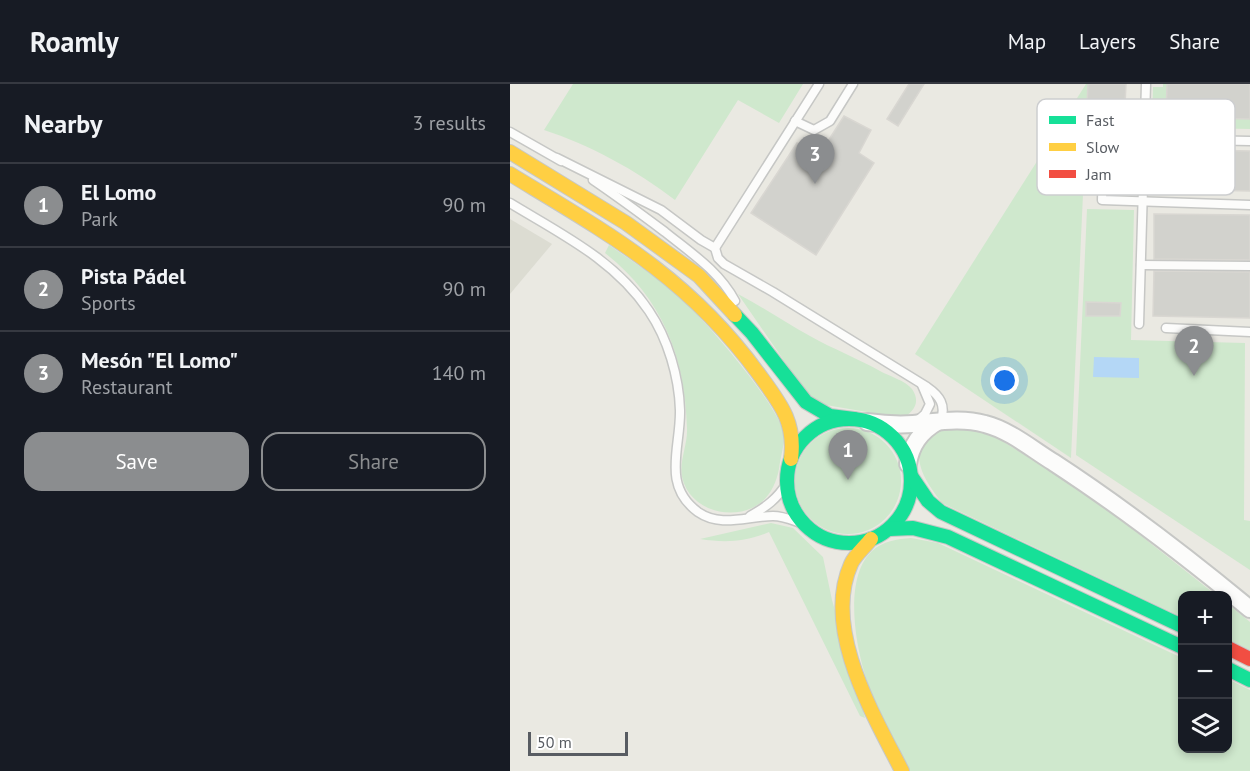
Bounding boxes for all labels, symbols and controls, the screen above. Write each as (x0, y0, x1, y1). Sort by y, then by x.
text: Roamly (30, 23, 119, 60)
text: Map (1008, 28, 1046, 55)
text: Layers (1079, 28, 1136, 55)
text: Share (1169, 28, 1220, 55)
legend (1037, 99, 1235, 195)
text: Nearby (24, 107, 102, 140)
text: 3 results (413, 110, 486, 136)
text: Fast (1086, 110, 1115, 130)
pin: 3 (796, 135, 834, 184)
text: Slow (1086, 137, 1120, 157)
text: Jam (1085, 164, 1112, 184)
text: El Lomo (81, 178, 156, 206)
text: 1 (38, 192, 49, 218)
text: 90 m (443, 192, 486, 218)
text: Park (81, 206, 118, 232)
text: Pista Pádel (81, 262, 186, 290)
text: 2 (38, 276, 49, 302)
text: 90 m (443, 276, 486, 302)
text: Sports (81, 290, 136, 316)
pin: 2 (1174, 326, 1214, 376)
text: Mesón "El Lomo" (81, 346, 238, 374)
text: 3 (38, 360, 49, 386)
text: 140 m (432, 360, 486, 386)
your location (990, 366, 1019, 395)
text: Restaurant (81, 374, 172, 400)
pin: 1 (828, 430, 868, 480)
button: Save (24, 432, 249, 491)
button: Share (261, 432, 486, 491)
map controls (1178, 591, 1232, 753)
button: + (1178, 591, 1232, 645)
button: − (1178, 645, 1232, 699)
button: layers (1178, 699, 1232, 753)
scale bar (528, 729, 628, 756)
text: 50 m (537, 732, 572, 752)

